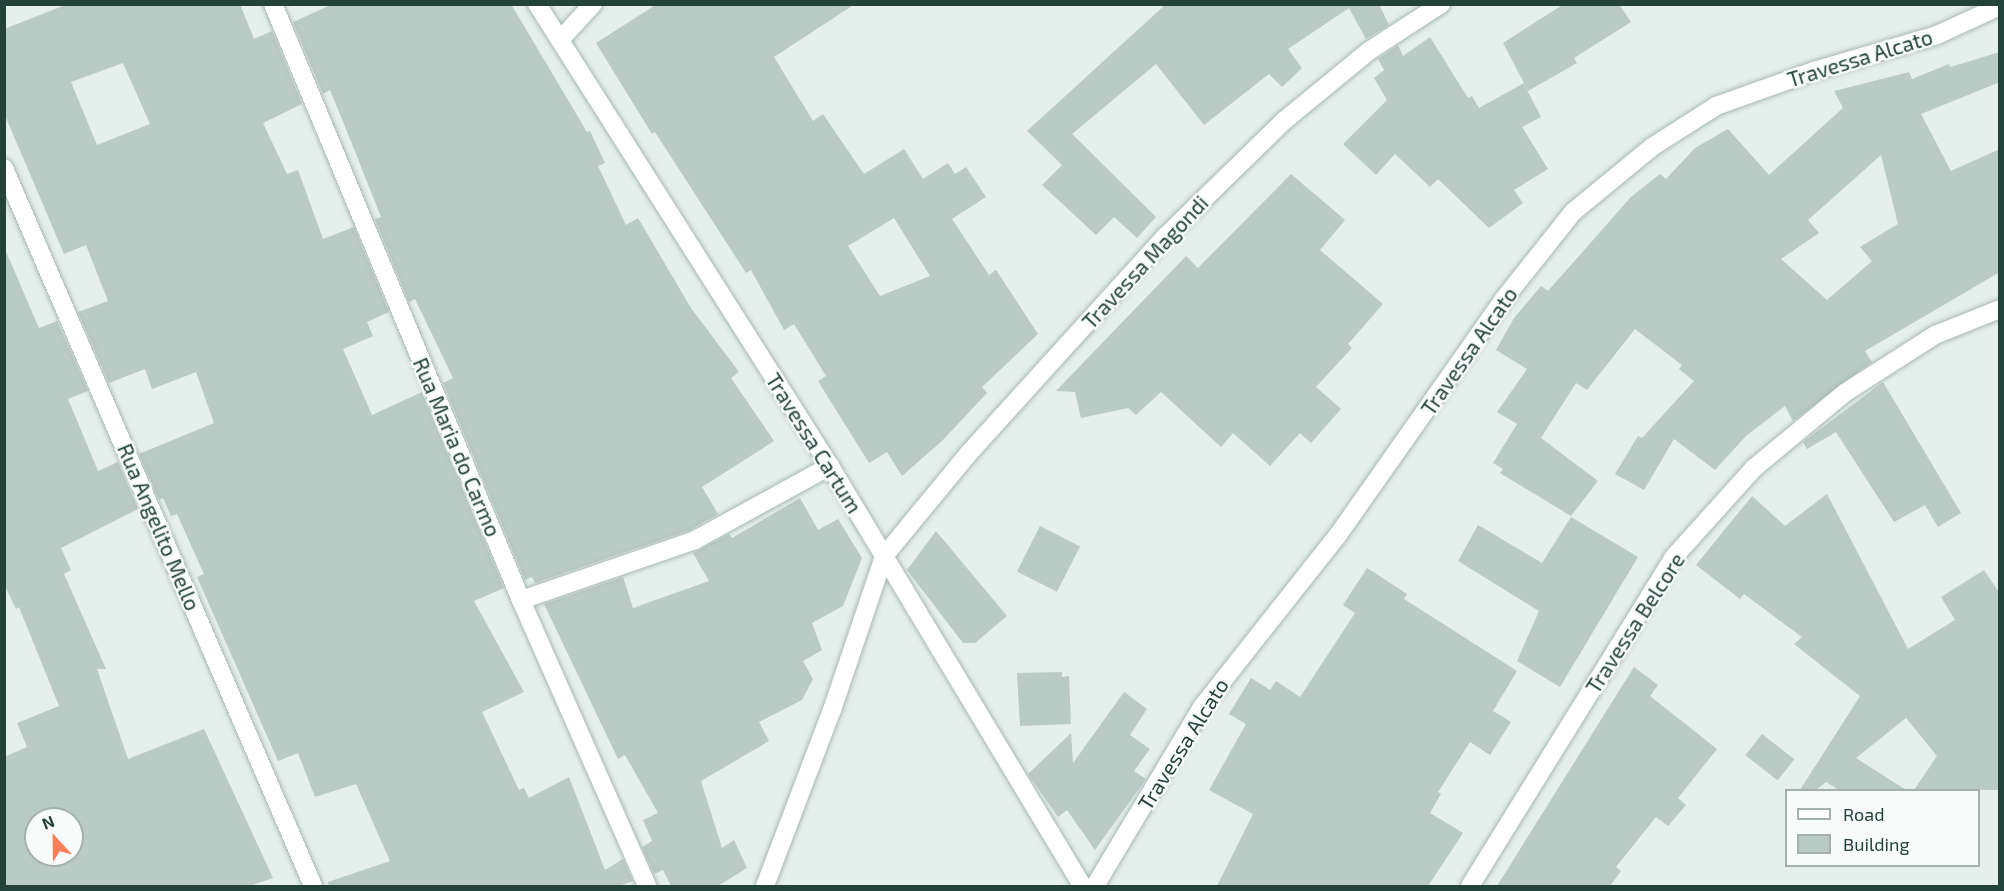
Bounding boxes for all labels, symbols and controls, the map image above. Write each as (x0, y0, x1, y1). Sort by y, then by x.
street label: Travessa Alcato (1784, 24, 1936, 92)
street label: Travessa Magondi (1077, 190, 1213, 334)
street label: Travessa Alcato (1415, 282, 1523, 420)
street label: Rua Maria do Carmo (408, 354, 506, 540)
street label: Travessa Cartum (761, 368, 867, 518)
street label: Rua Angelito Mello (112, 439, 206, 615)
street label: Travessa Belcore (1580, 548, 1690, 698)
street label: Travessa Alcato (1132, 673, 1234, 815)
legend (1785, 789, 1980, 867)
text: Road (1843, 803, 1884, 825)
north arrow (24, 807, 84, 867)
text: N (39, 811, 57, 833)
text: Building (1843, 833, 1910, 855)

